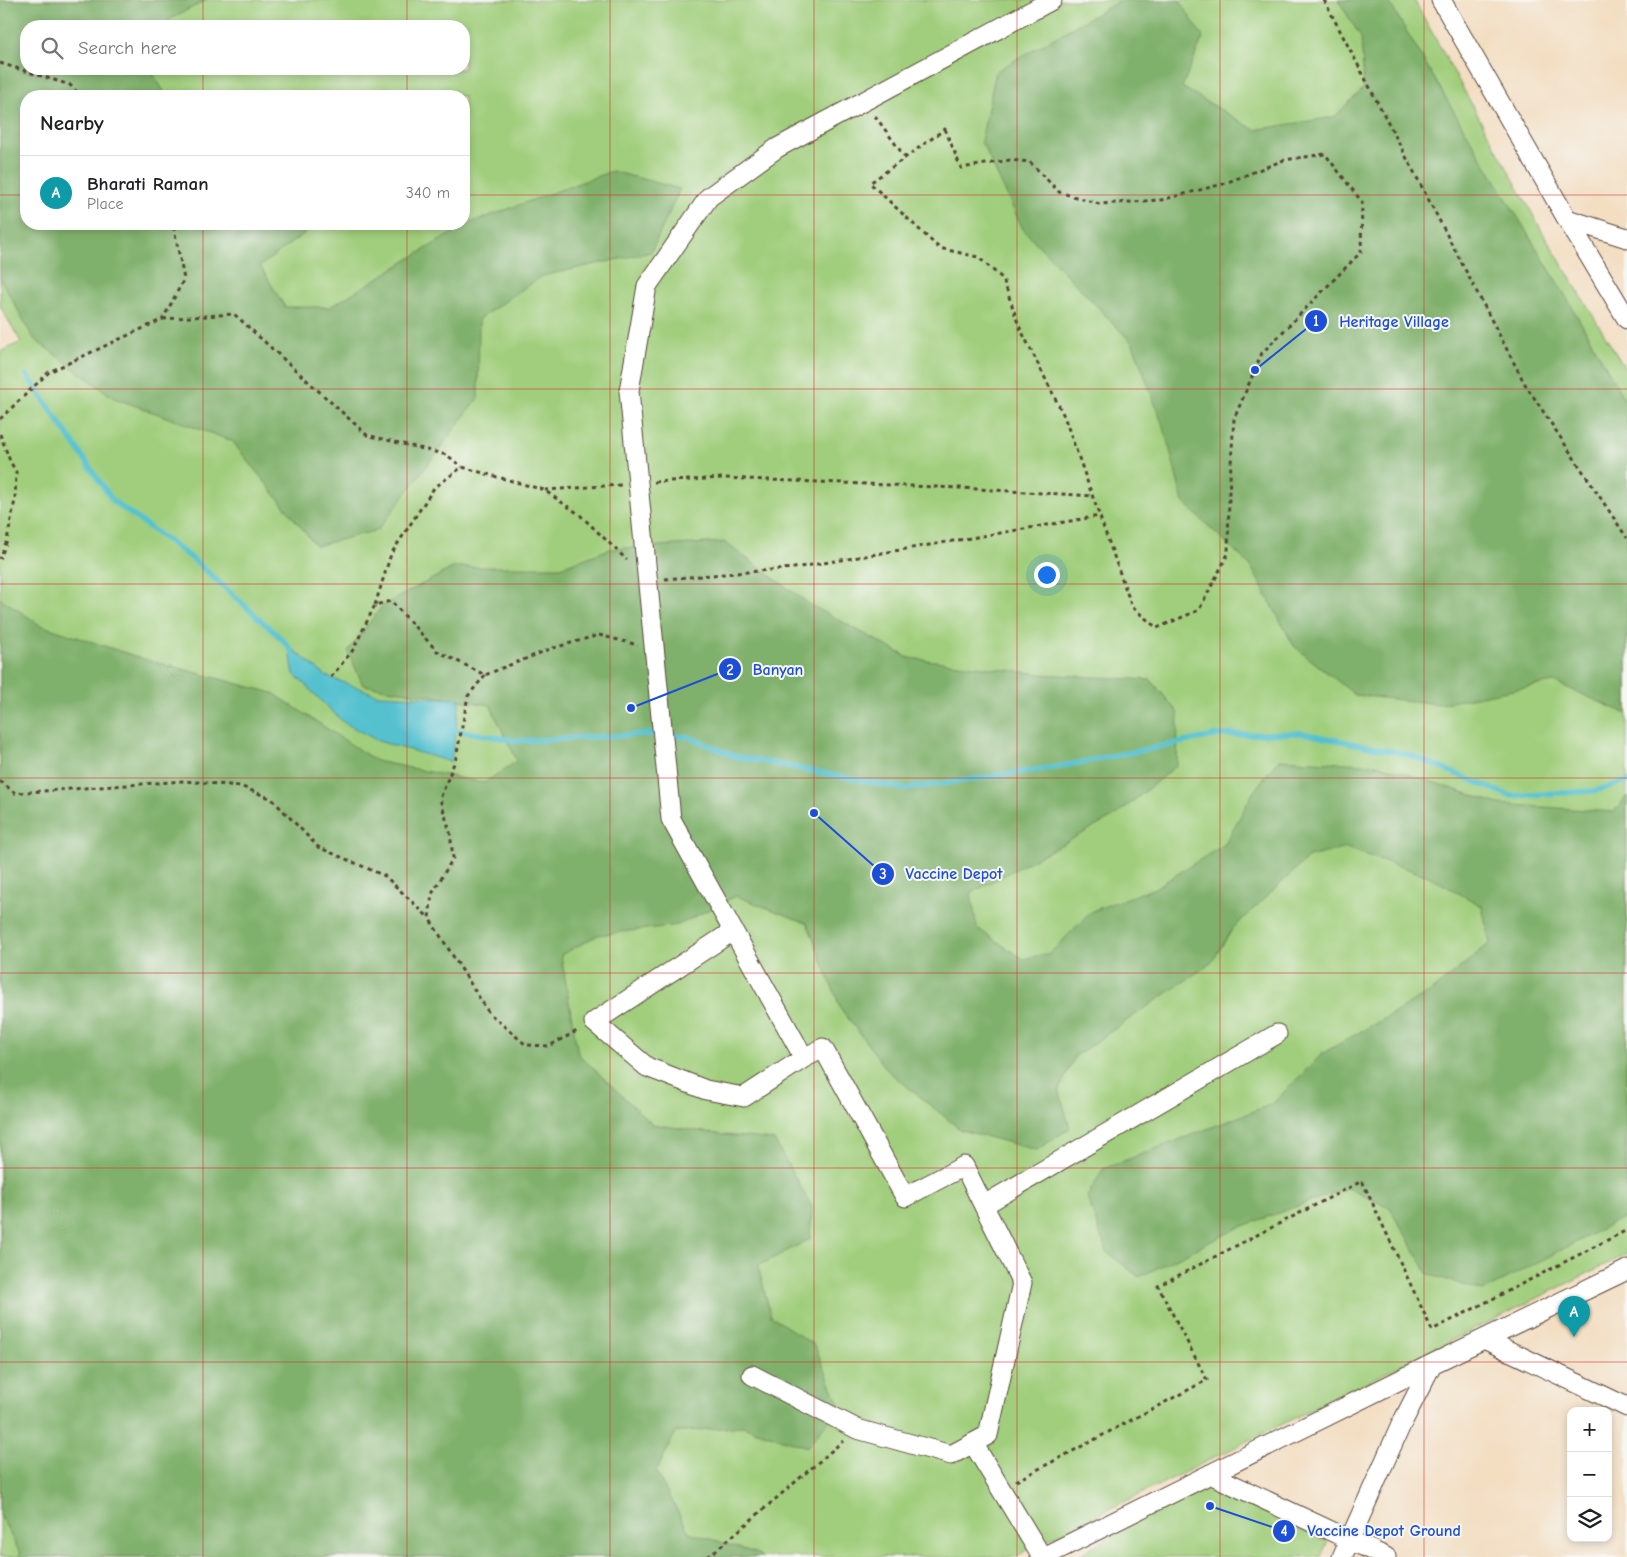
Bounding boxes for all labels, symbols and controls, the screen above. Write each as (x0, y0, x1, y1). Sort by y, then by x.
search box (20, 20, 470, 75)
icon: search (38, 34, 66, 62)
text: Search here (78, 37, 177, 59)
text: Nearby (40, 111, 104, 135)
text: Bharati Raman (87, 173, 208, 195)
text: A (52, 184, 60, 202)
text: 340 m (406, 184, 450, 202)
text: Place (87, 195, 123, 213)
callout: Heritage Village (1304, 305, 1459, 336)
text: 1 (1313, 312, 1319, 330)
text: Heritage Village (1339, 313, 1449, 331)
your location (1034, 562, 1060, 588)
callout: Banyan (718, 654, 813, 685)
text: 2 (726, 661, 734, 679)
text: Banyan (753, 661, 803, 679)
callout: Vaccine Depot (870, 858, 1012, 889)
text: 3 (879, 865, 887, 883)
text: Vaccine Depot (906, 865, 1003, 883)
pin: A (1558, 1296, 1590, 1337)
map controls (1567, 1407, 1612, 1542)
button: + (1567, 1407, 1612, 1452)
button: − (1567, 1452, 1612, 1497)
button: layers (1567, 1497, 1612, 1542)
callout: Vaccine Depot Ground (1272, 1515, 1471, 1546)
text: 4 (1280, 1522, 1288, 1540)
text: Vaccine Depot Ground (1307, 1522, 1461, 1540)

